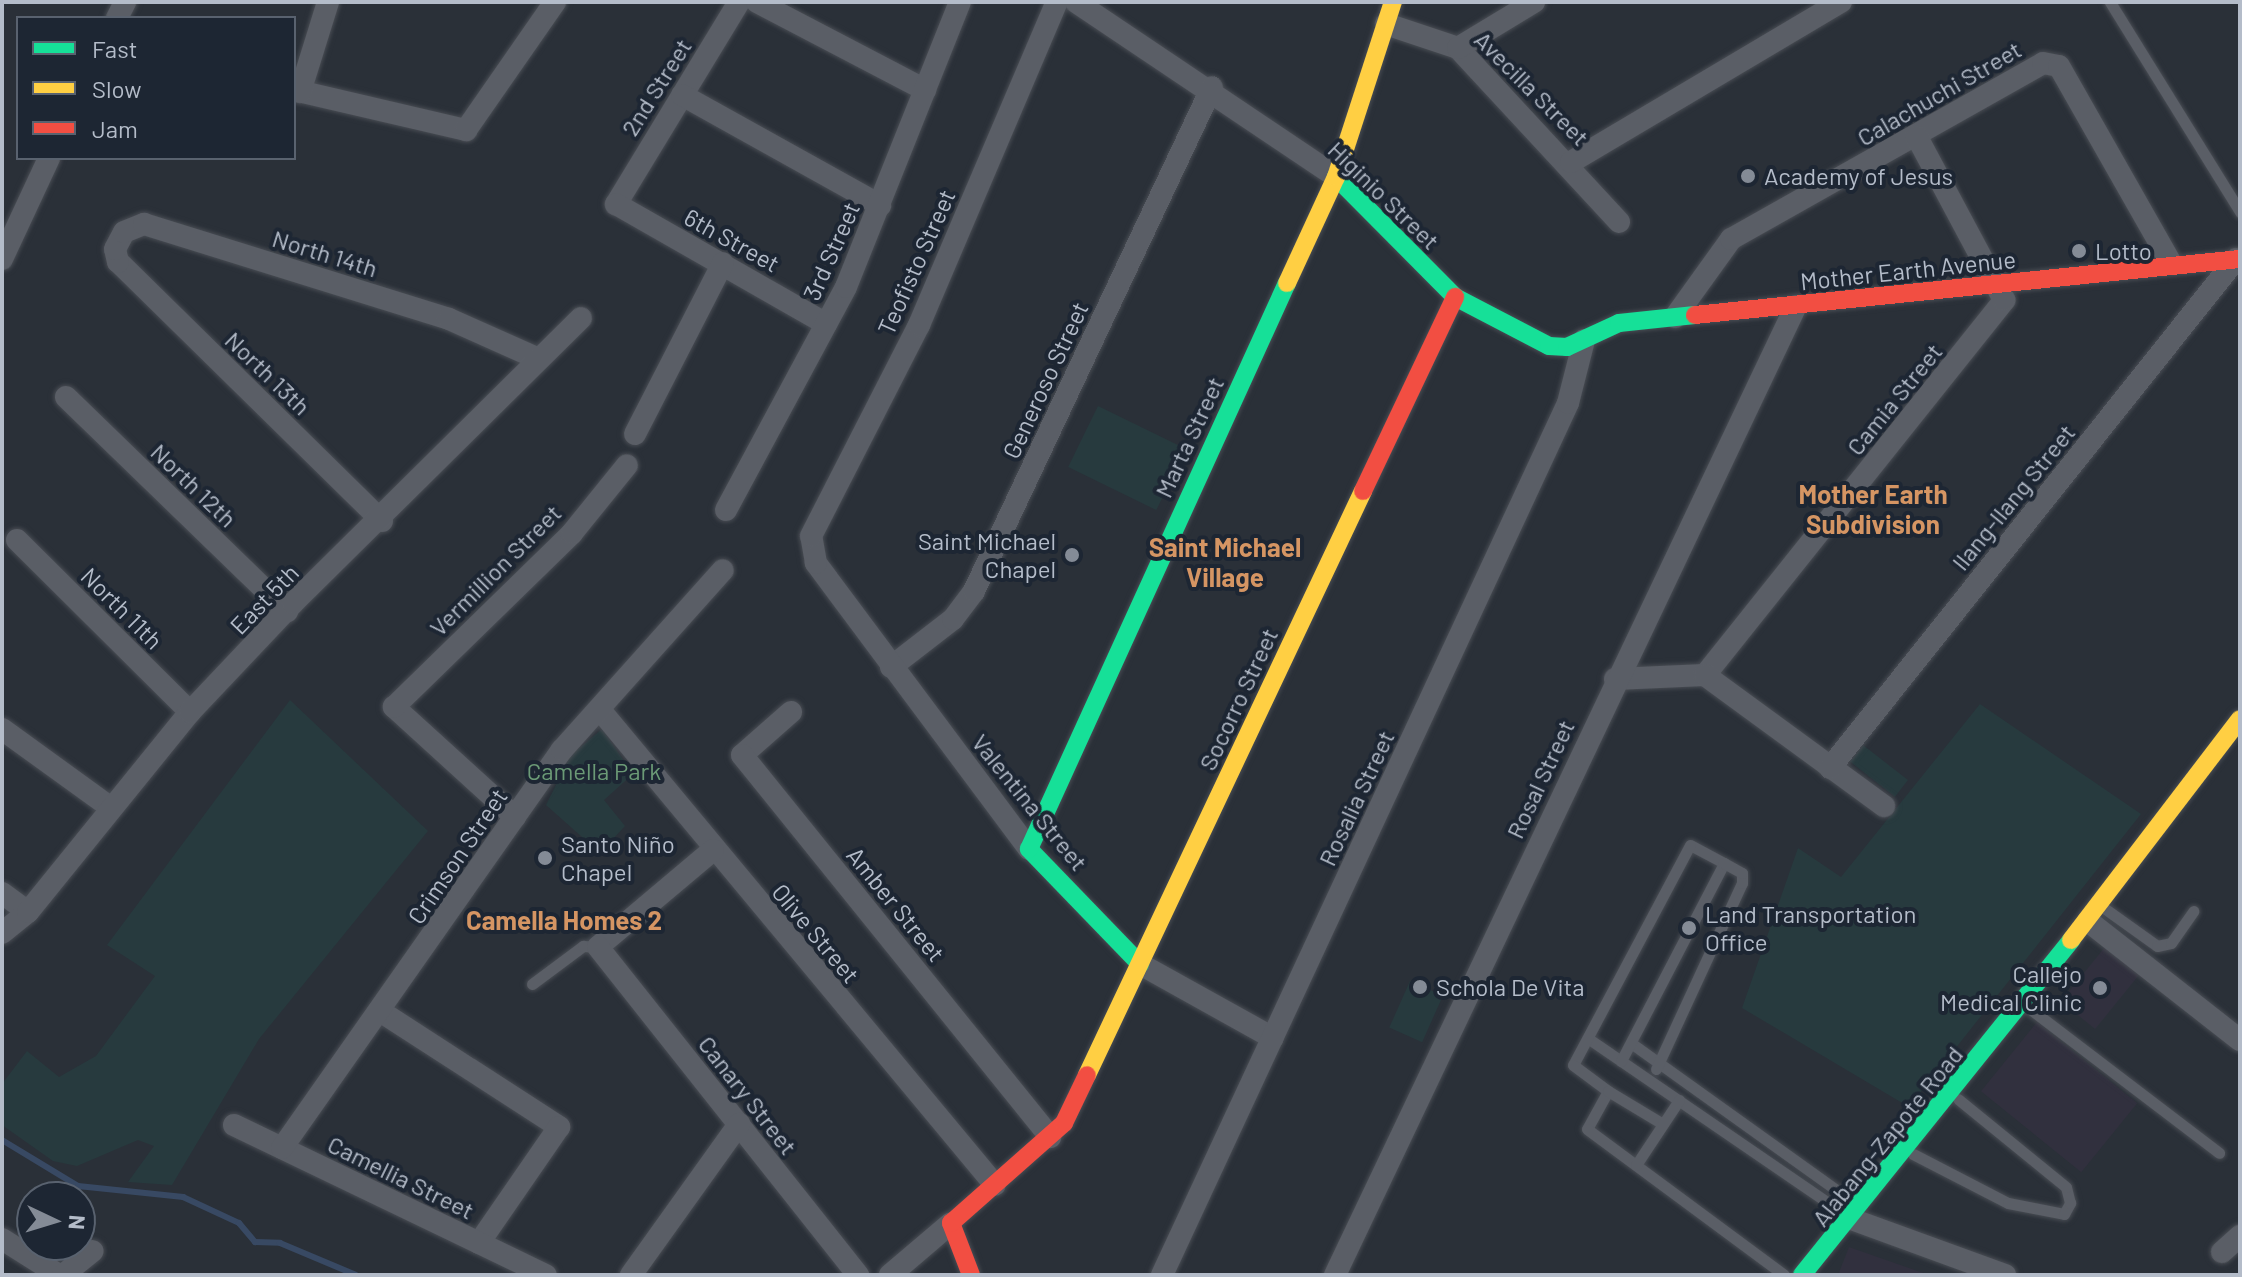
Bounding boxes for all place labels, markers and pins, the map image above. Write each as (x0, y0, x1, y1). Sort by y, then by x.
place label: Academy of Jesus (1764, 162, 1953, 190)
marker: Academy of Jesus (1739, 167, 1757, 185)
place label: Lotto (2095, 237, 2152, 265)
marker: Lotto (2070, 242, 2088, 260)
place label: Saint Michael Chapel (918, 527, 1056, 583)
marker: Saint Michael Chapel (1063, 546, 1081, 564)
place label: Santo Niño Chapel (561, 830, 675, 886)
marker: Santo Niño Chapel (536, 849, 554, 867)
place label: Land Transportation Office (1705, 900, 1916, 956)
marker: Land Transportation Office (1680, 919, 1698, 937)
place label: Callejo Medical Clinic (1940, 960, 2082, 1016)
place label: Schola De Vita (1436, 973, 1585, 1001)
marker: Callejo Medical Clinic (2089, 977, 2111, 999)
marker: Schola De Vita (1411, 978, 1429, 996)

